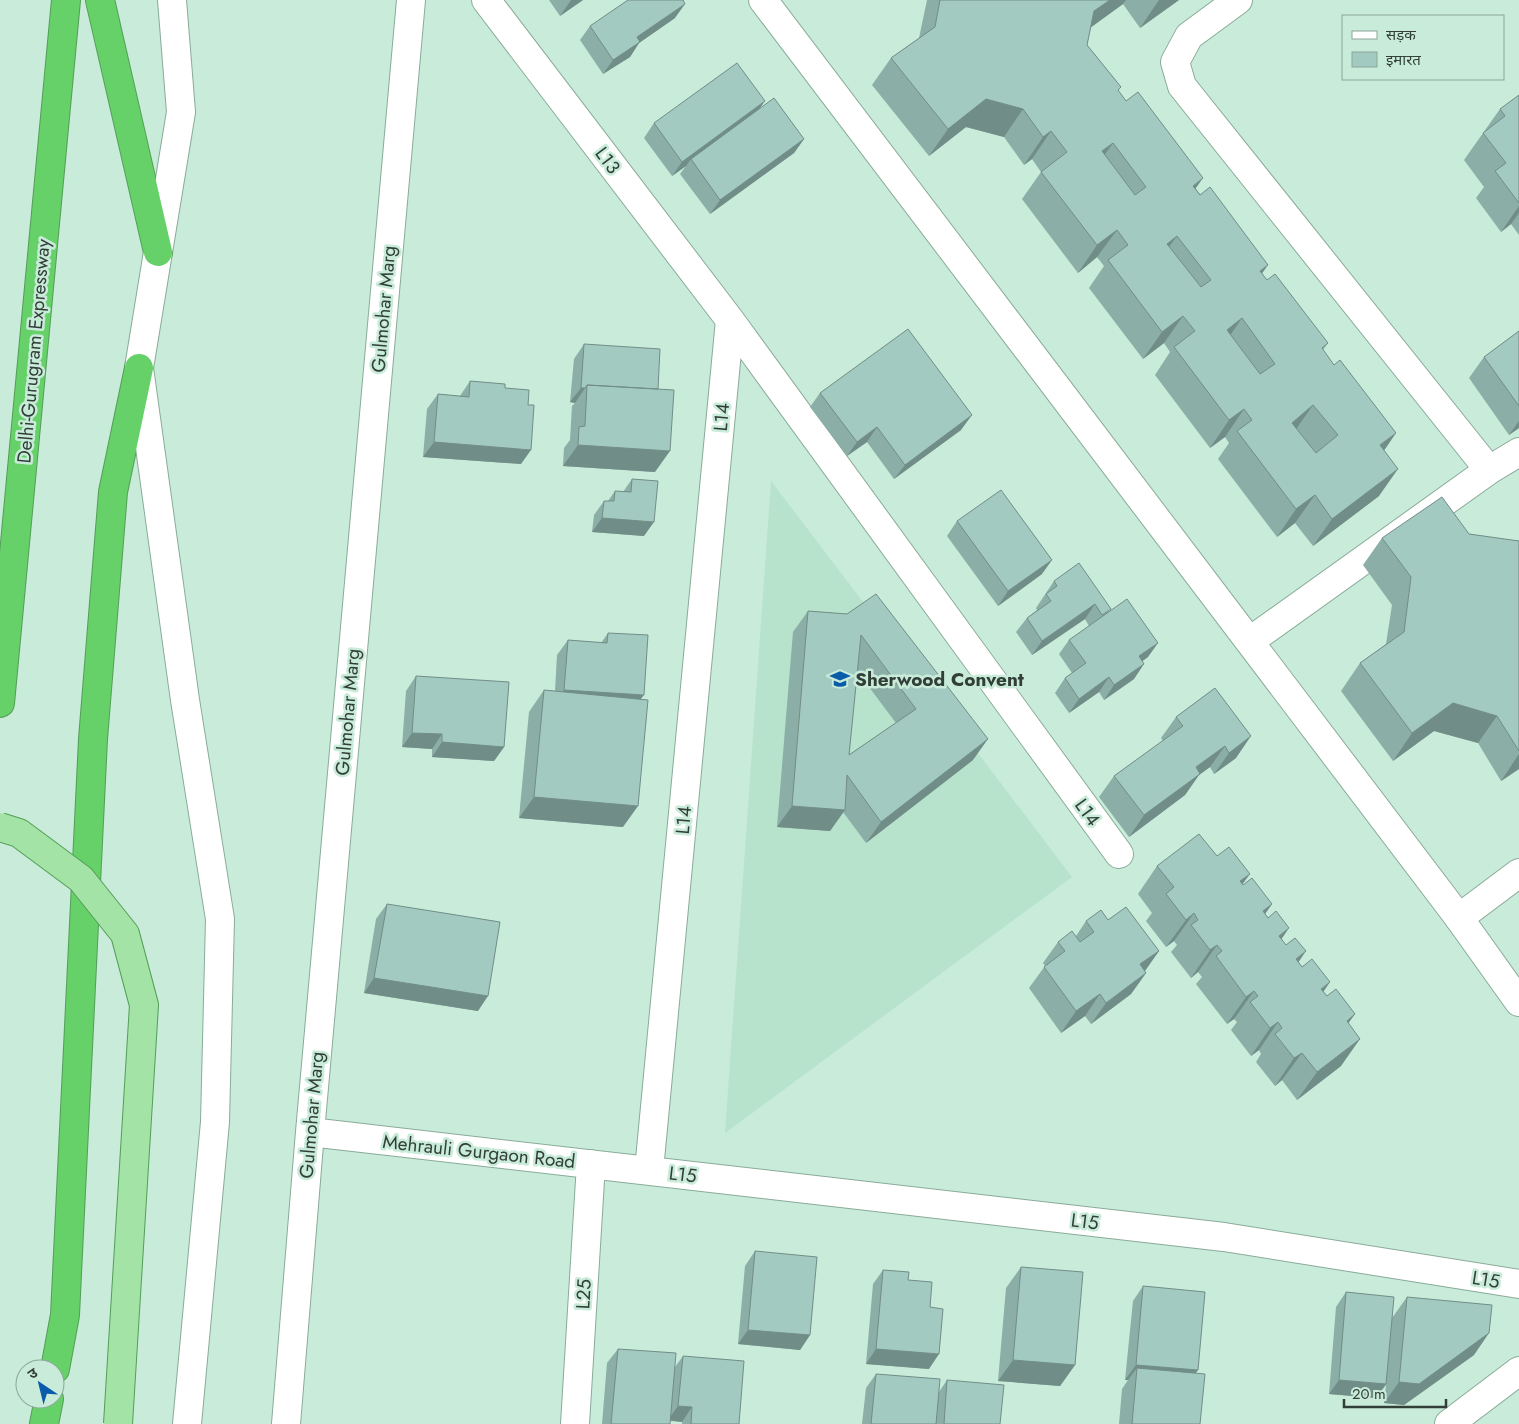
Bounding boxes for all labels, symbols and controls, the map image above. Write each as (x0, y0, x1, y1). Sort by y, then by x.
legend (1342, 15, 1504, 80)
text: सड़क (1386, 24, 1416, 46)
text: इमारत (1386, 49, 1421, 71)
street label: L13 (589, 141, 627, 179)
street label: Delhi-Gurugram Expressway (10, 237, 57, 464)
street label: Gulmohar Marg (365, 245, 402, 374)
street label: L14 (707, 402, 736, 432)
street label: Gulmohar Marg (329, 648, 366, 777)
place label: Sherwood Convent (855, 666, 1024, 693)
school or university icon: Sherwood Convent (829, 668, 851, 690)
street label: L14 (1068, 793, 1107, 832)
street label: L14 (669, 805, 698, 835)
street label: Gulmohar Marg (293, 1051, 330, 1180)
street label: Mehrauli Gurgaon Road (381, 1128, 577, 1175)
street label: L15 (667, 1159, 698, 1190)
street label: L15 (1069, 1206, 1100, 1237)
street label: L15 (1470, 1264, 1502, 1295)
street label: L25 (569, 1278, 598, 1310)
north arrow (15, 1359, 65, 1409)
text: उ (23, 1362, 42, 1384)
scale bar (1344, 1376, 1446, 1408)
text: 20 m (1352, 1383, 1386, 1405)

